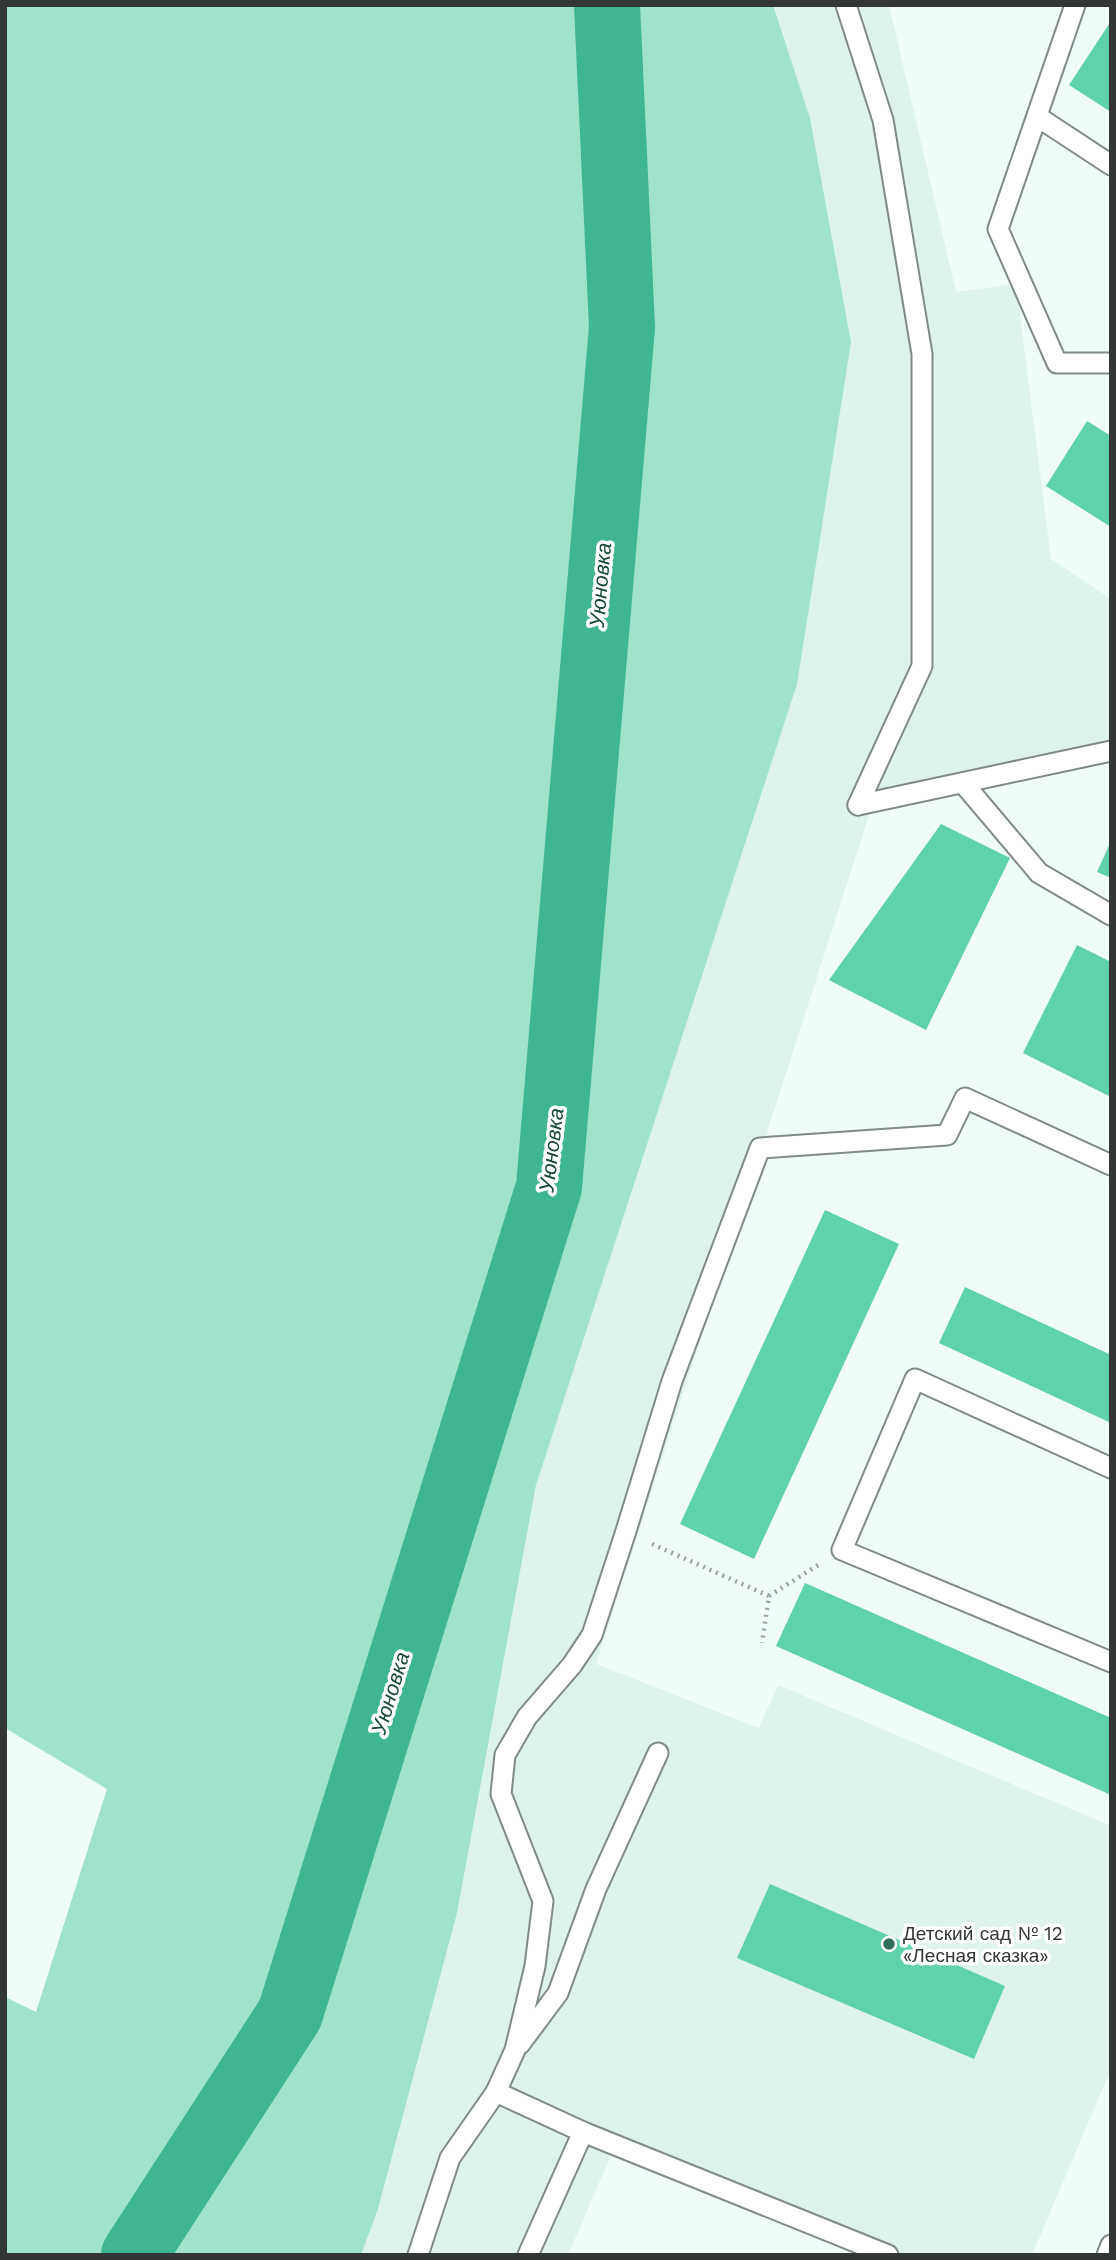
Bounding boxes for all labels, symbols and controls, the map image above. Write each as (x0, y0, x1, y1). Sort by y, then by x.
water label: Уюновка (584, 542, 616, 629)
water label: Уюновка (533, 1106, 569, 1195)
water label: Уюновка (365, 1649, 414, 1738)
place label: Детский сад № 12 «Лесная сказка» (903, 1922, 1063, 1967)
marker: Детский сад № 12 «Лесная сказка» (881, 1936, 897, 1952)

